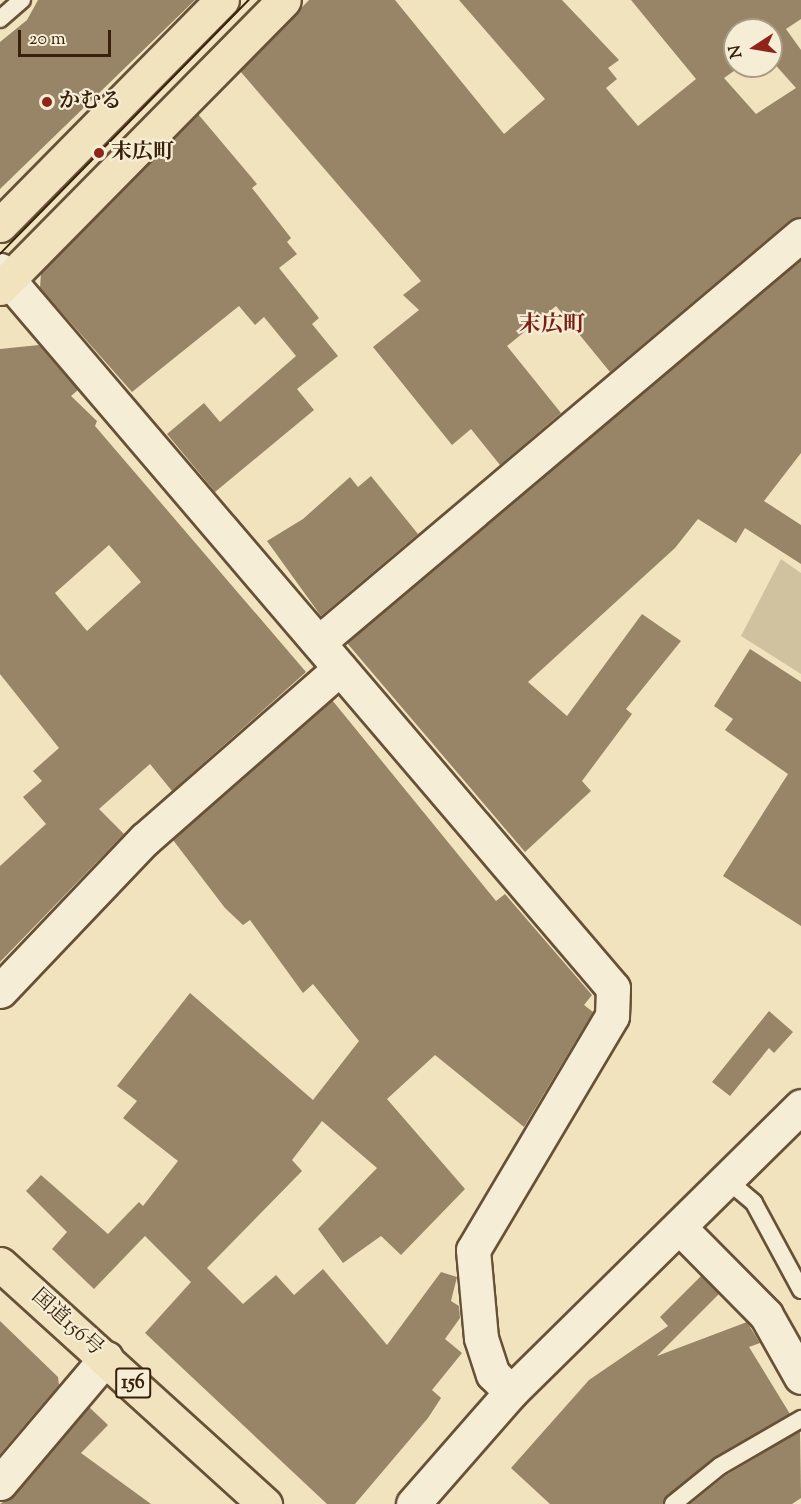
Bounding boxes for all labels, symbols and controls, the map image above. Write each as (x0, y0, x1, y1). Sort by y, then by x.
scale bar (21, 18, 114, 56)
north arrow (723, 18, 783, 78)
text: 20 m (29, 27, 66, 53)
text: N (724, 43, 749, 60)
place label: かむる (59, 89, 122, 115)
marker: かむる (40, 95, 54, 109)
place label: 末広町 (111, 140, 174, 166)
marker: 末広町 (92, 146, 106, 160)
district label: 末広町 (519, 314, 585, 340)
street label: 国道156号 (26, 1284, 108, 1362)
road number: 156 (115, 1366, 151, 1400)

